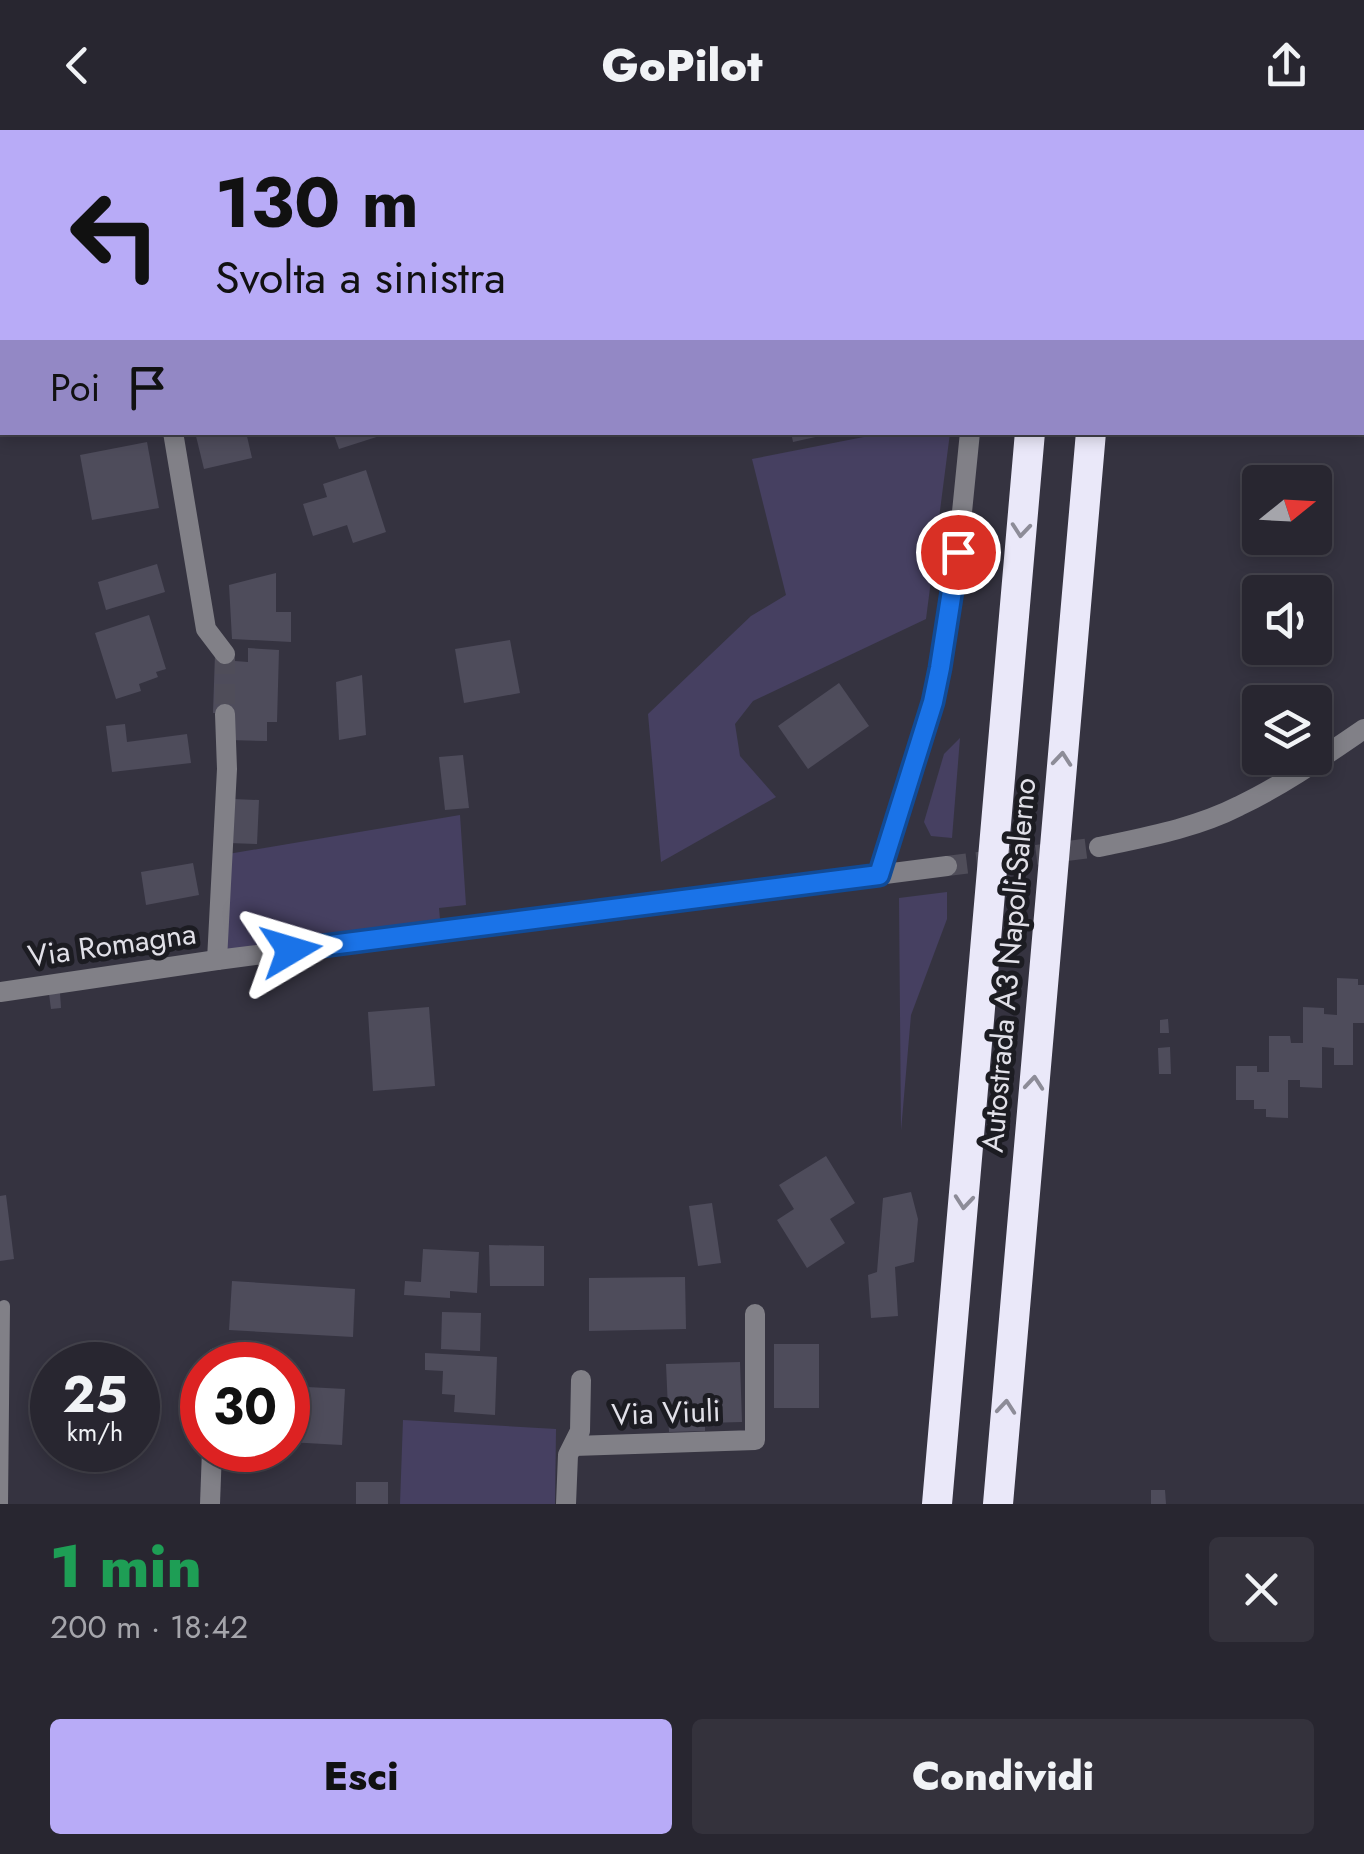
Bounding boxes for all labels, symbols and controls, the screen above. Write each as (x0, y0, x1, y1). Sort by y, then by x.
text: GoPilot (601, 33, 763, 98)
icon: back (50, 38, 105, 93)
icon: share (1259, 38, 1314, 93)
text: 130 m (215, 152, 419, 253)
icon: left (50, 170, 180, 300)
text: Svolta a sinistra (215, 245, 506, 310)
text: Poi (50, 360, 100, 415)
icon: arrive (120, 360, 175, 415)
north arrow (1242, 465, 1332, 555)
map controls (1242, 465, 1332, 775)
pin (916, 510, 1001, 595)
one-way arrow (1010, 522, 1032, 538)
icon: arrive (931, 525, 986, 580)
button: sound (1242, 575, 1332, 665)
button: layers (1242, 685, 1332, 775)
one-way arrow (1051, 751, 1073, 767)
street label: Autostrada A3 Napoli-Salerno (971, 776, 1046, 1154)
position arrow (239, 898, 343, 1002)
street label: Via Romagna (25, 911, 199, 978)
one-way arrow (1022, 1075, 1044, 1091)
one-way arrow (953, 1195, 975, 1211)
speed limit sign: 30 (180, 1342, 310, 1472)
text: 25 (62, 1358, 128, 1431)
street label: Via Viuli (611, 1389, 721, 1436)
one-way arrow (995, 1398, 1017, 1414)
text: km/h (67, 1414, 123, 1450)
text: 1 min (50, 1523, 202, 1610)
button: close (1209, 1537, 1314, 1642)
text: 200 m · 18:42 (50, 1604, 248, 1650)
button: Esci (50, 1719, 672, 1834)
button: Condividi (692, 1719, 1314, 1834)

